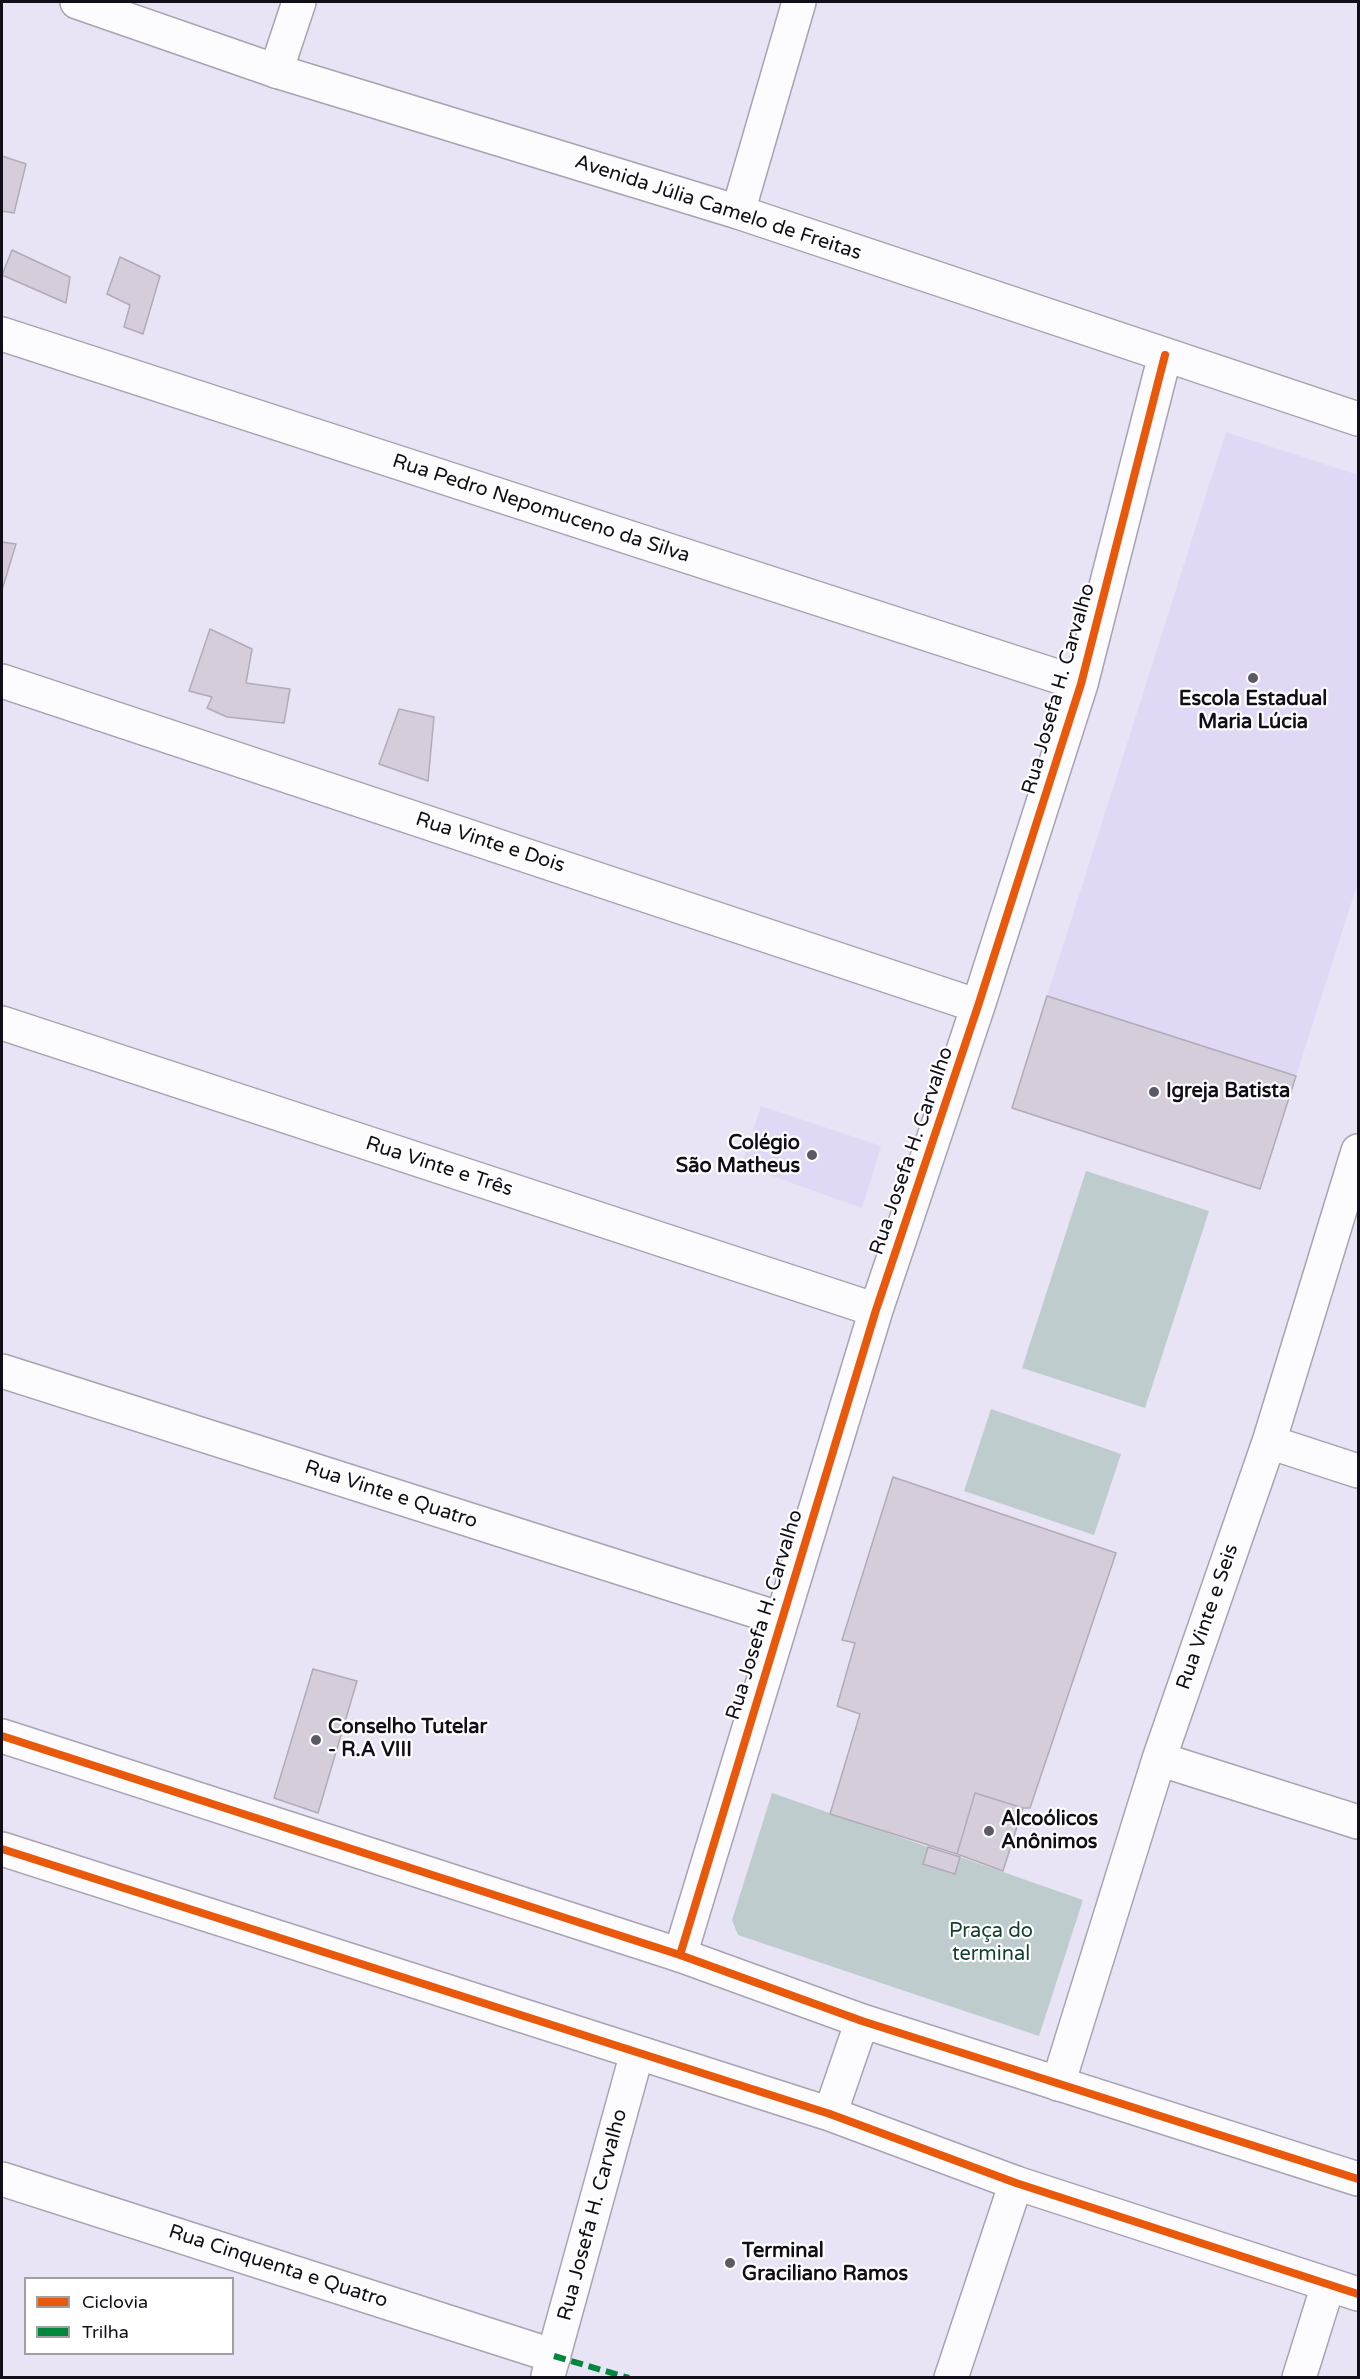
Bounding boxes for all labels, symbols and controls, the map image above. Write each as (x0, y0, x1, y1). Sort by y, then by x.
street label: Avenida Júlia Camelo de Freitas (572, 150, 864, 266)
street label: Rua Pedro Nepomuceno da Silva (389, 449, 693, 569)
street label: Rua Josefa H. Carvalho (1017, 581, 1101, 797)
marker: Escola Estadual Maria Lúcia (1246, 671, 1260, 685)
place label: Escola Estadual Maria Lúcia (1179, 688, 1327, 735)
street label: Rua Vinte e Dois (412, 808, 568, 878)
street label: Rua Josefa H. Carvalho (865, 1044, 959, 1258)
place label: Igreja Batista (1166, 1080, 1290, 1104)
marker: Igreja Batista (1147, 1085, 1161, 1099)
street label: Rua Vinte e Três (362, 1132, 516, 1202)
place label: Colégio São Matheus (676, 1132, 800, 1179)
marker: Colégio São Matheus (805, 1148, 819, 1162)
street label: Rua Vinte e Quatro (301, 1456, 481, 1534)
street label: Rua Josefa H. Carvalho (722, 1507, 808, 1723)
street label: Rua Vinte e Seis (1172, 1541, 1244, 1693)
place label: Conselho Tutelar - R.A VIII (328, 1716, 487, 1763)
marker: Conselho Tutelar - R.A VIII (309, 1733, 323, 1747)
place label: Alcoólicos Anônimos (1001, 1808, 1098, 1855)
marker: Alcoólicos Anônimos (982, 1824, 996, 1838)
park label: Praça do terminal (949, 1920, 1033, 1967)
street label: Rua Josefa H. Carvalho (553, 2106, 633, 2324)
street label: Rua Cinquenta e Quatro (165, 2220, 391, 2314)
place label: Terminal Graciliano Ramos (742, 2240, 908, 2287)
marker: Terminal Graciliano Ramos (723, 2256, 737, 2270)
legend (24, 2277, 234, 2355)
text: Ciclovia (82, 2291, 148, 2313)
text: Trilha (82, 2321, 129, 2343)

